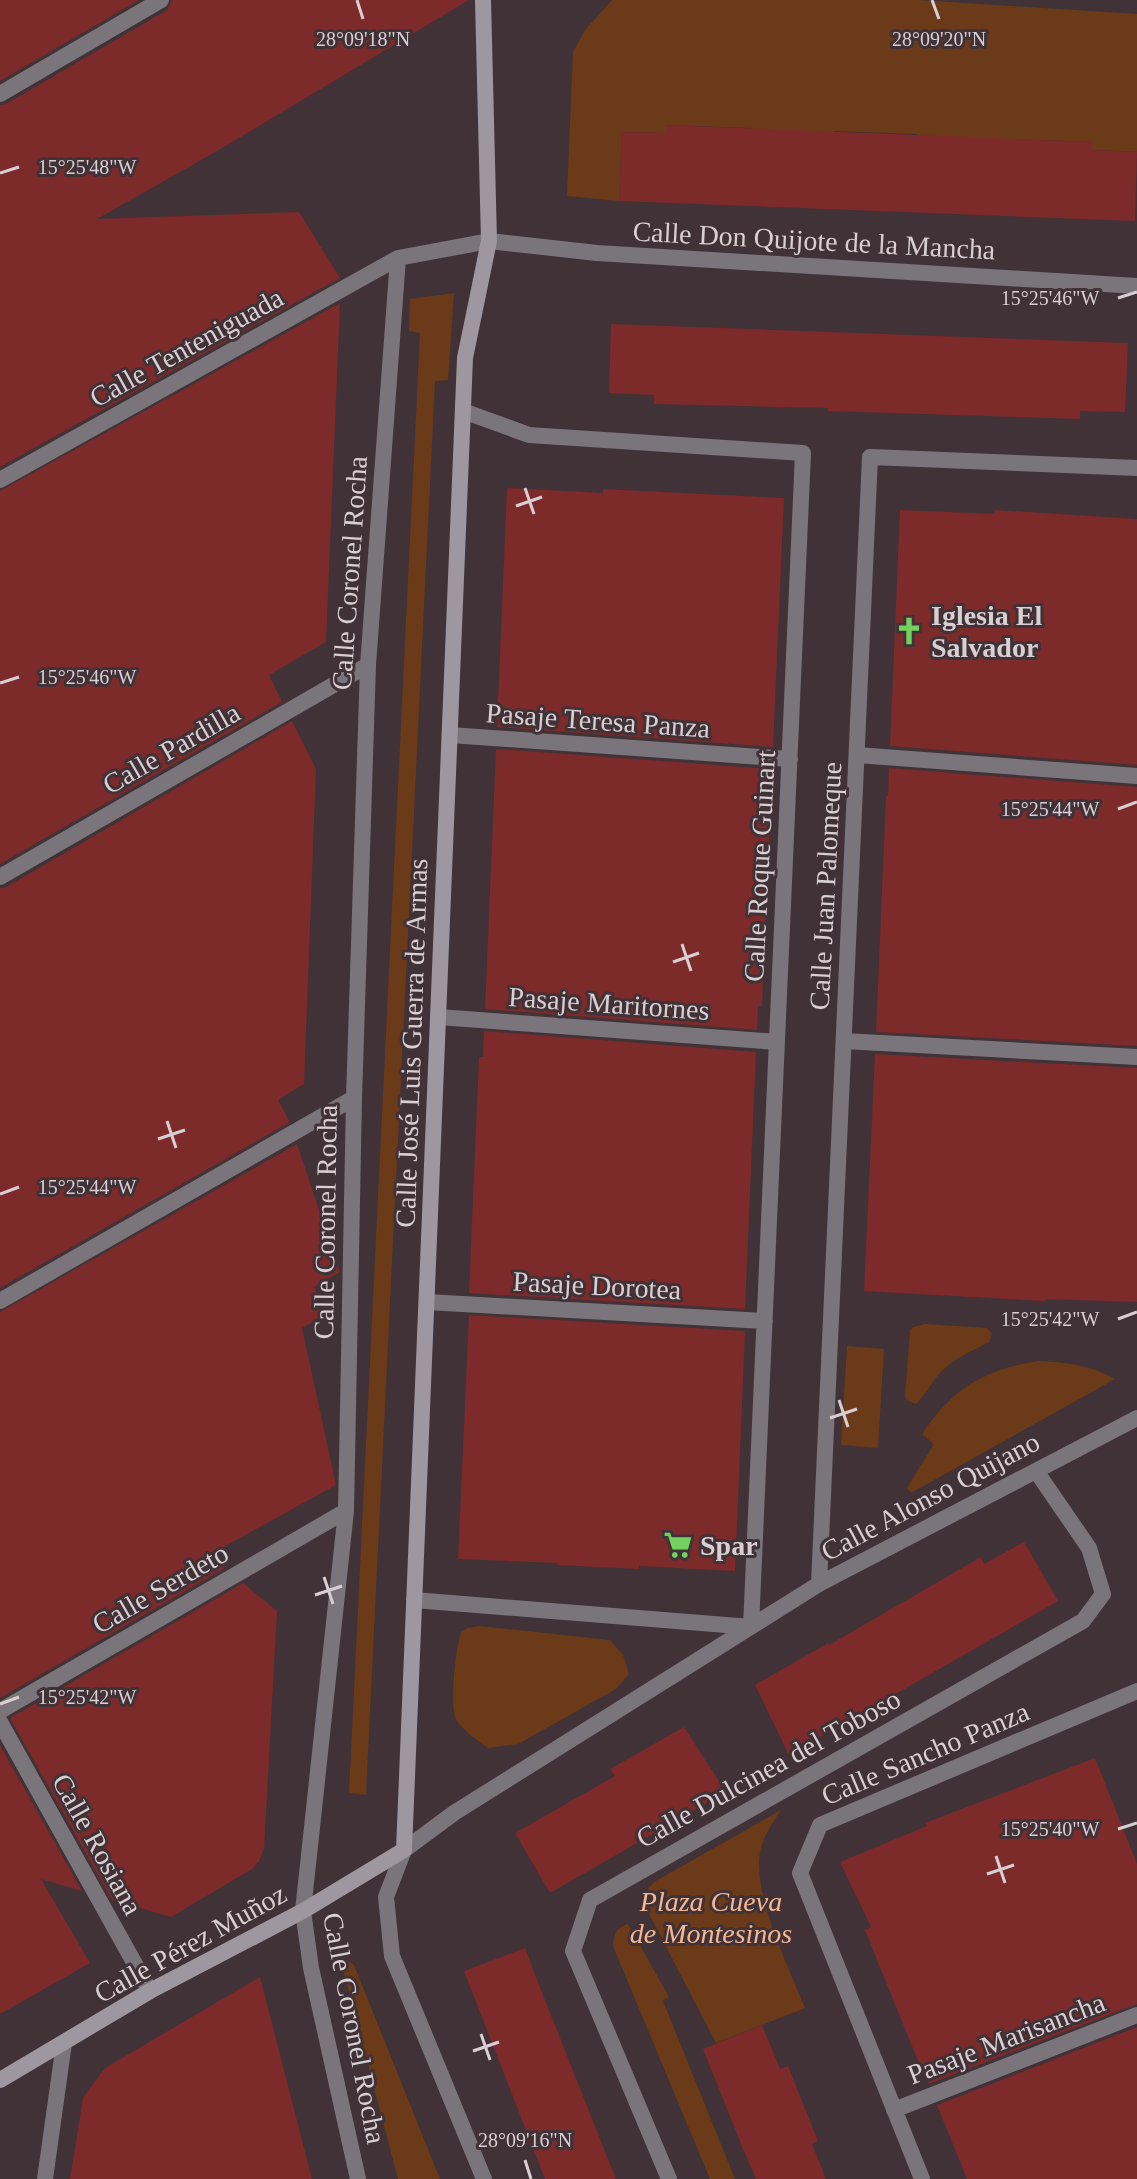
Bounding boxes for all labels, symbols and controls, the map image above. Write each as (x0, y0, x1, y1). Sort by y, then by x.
text: 28°09'18"N (316, 28, 410, 50)
text: 28°09'20"N (892, 28, 986, 50)
text: 15°25'48"W (38, 156, 136, 178)
street label: Calle Don Quijote de la Mancha (632, 216, 997, 266)
street label: Calle Tenteniguada (84, 281, 289, 413)
text: 15°25'46"W (1001, 287, 1099, 309)
street label: Calle Coronel Rocha (326, 454, 373, 691)
place label: Iglesia El Salvador (931, 600, 1042, 663)
church icon: Iglesia El Salvador (894, 616, 924, 646)
text: 15°25'46"W (38, 666, 136, 688)
street label: Calle Pardilla (97, 696, 246, 800)
street label: Pasaje Teresa Panza (485, 697, 712, 744)
street label: Calle Roque Guinart (738, 749, 781, 983)
street label: Calle Juan Palomeque (804, 761, 847, 1011)
text: 15°25'44"W (1001, 798, 1099, 820)
street label: Calle José Luis Guerra de Armas (390, 858, 433, 1228)
street label: Pasaje Maritornes (507, 981, 710, 1026)
street label: Calle Coronel Rocha (308, 1104, 343, 1340)
text: 15°25'44"W (38, 1176, 136, 1198)
street label: Pasaje Dorotea (512, 1266, 683, 1305)
text: 15°25'42"W (1001, 1308, 1099, 1330)
street label: Calle Alonso Quijano (816, 1426, 1045, 1567)
supermarket icon: Spar (663, 1530, 693, 1560)
place label: Spar (700, 1530, 758, 1561)
street label: Calle Serdeto (87, 1537, 234, 1640)
street label: Calle Dulcinea del Toboso (631, 1683, 906, 1854)
text: 15°25'42"W (38, 1686, 136, 1708)
street label: Calle Sancho Panza (817, 1696, 1034, 1811)
street label: Calle Rosiana (46, 1768, 149, 1921)
text: 15°25'40"W (1001, 1818, 1099, 1840)
street label: Calle Pérez Muñoz (89, 1878, 292, 2009)
park label: Plaza Cueva de Montesinos (630, 1886, 792, 1949)
street label: Calle Coronel Rocha (317, 1910, 392, 2147)
street label: Pasaje Marisancha (903, 1986, 1110, 2090)
text: 28°09'16"N (478, 2129, 572, 2151)

